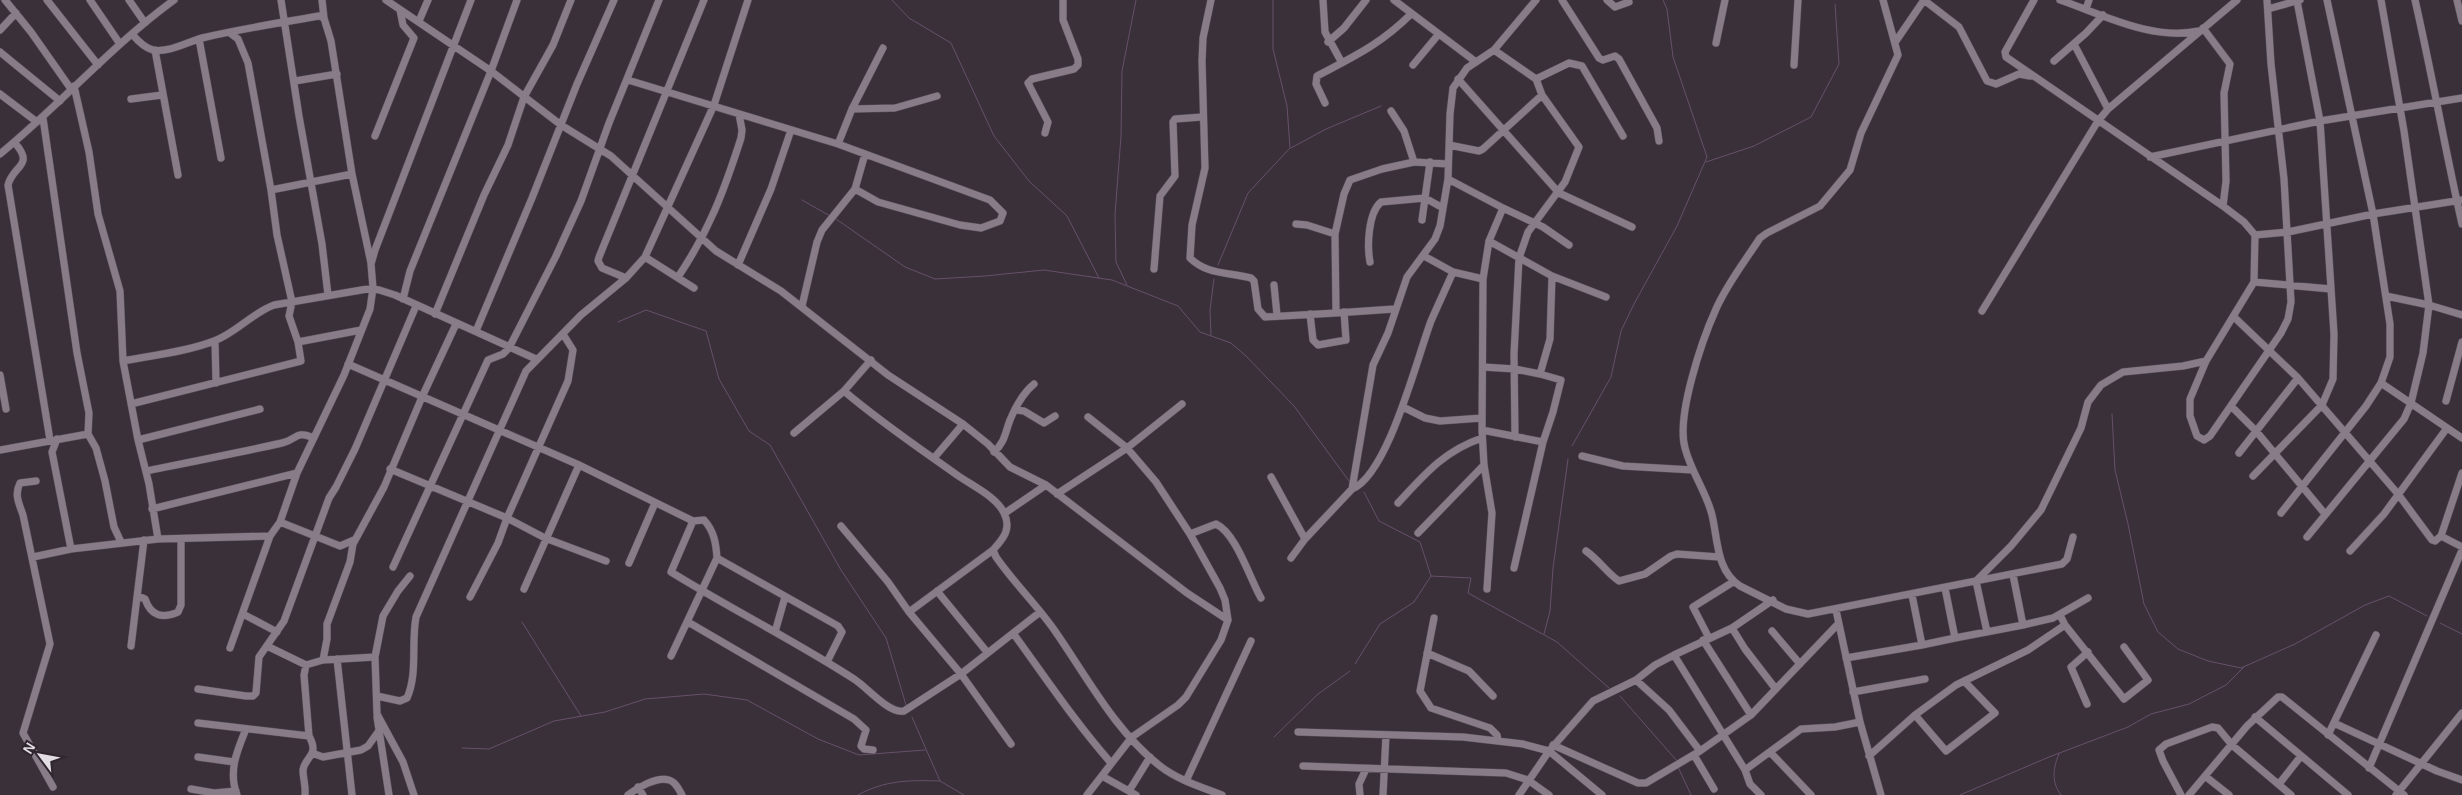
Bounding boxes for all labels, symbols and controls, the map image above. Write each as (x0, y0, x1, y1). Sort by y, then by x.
north arrow (15, 730, 65, 780)
text: N (20, 740, 38, 757)

